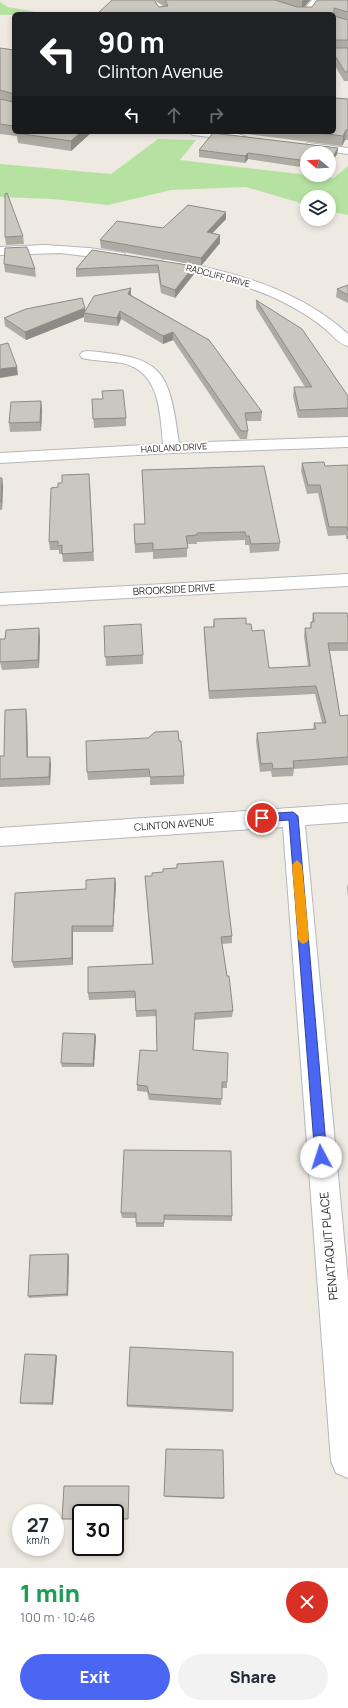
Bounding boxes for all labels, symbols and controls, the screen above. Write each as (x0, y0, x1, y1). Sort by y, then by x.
text: 90 m (98, 23, 165, 61)
icon: left (32, 28, 84, 80)
text: Clinton Avenue (98, 59, 223, 83)
icon: left (121, 104, 143, 126)
icon: ahead (163, 104, 185, 126)
icon: right (205, 104, 227, 126)
north arrow (300, 146, 336, 182)
map controls (300, 146, 336, 226)
button: layers (300, 190, 336, 226)
street label: RADCLIFF DRIVE (185, 261, 252, 290)
street label: HADLAND DRIVE (140, 439, 208, 456)
street label: BROOKSIDE DRIVE (132, 580, 216, 598)
pin (245, 801, 279, 835)
icon: arrive (251, 807, 273, 829)
street label: CLINTON AVENUE (133, 814, 215, 834)
position arrow (300, 1136, 342, 1178)
street label: PENATAQUIT PLACE (315, 1191, 342, 1301)
speed limit sign: 30 (72, 1504, 124, 1556)
text: 27 (27, 1511, 49, 1538)
text: km/h (26, 1533, 50, 1547)
text: 1 min (20, 1576, 80, 1609)
button: close (286, 1581, 328, 1623)
text: 100 m · 10:46 (20, 1608, 95, 1626)
button: Exit (20, 1654, 170, 1700)
button: Share (178, 1654, 328, 1700)

